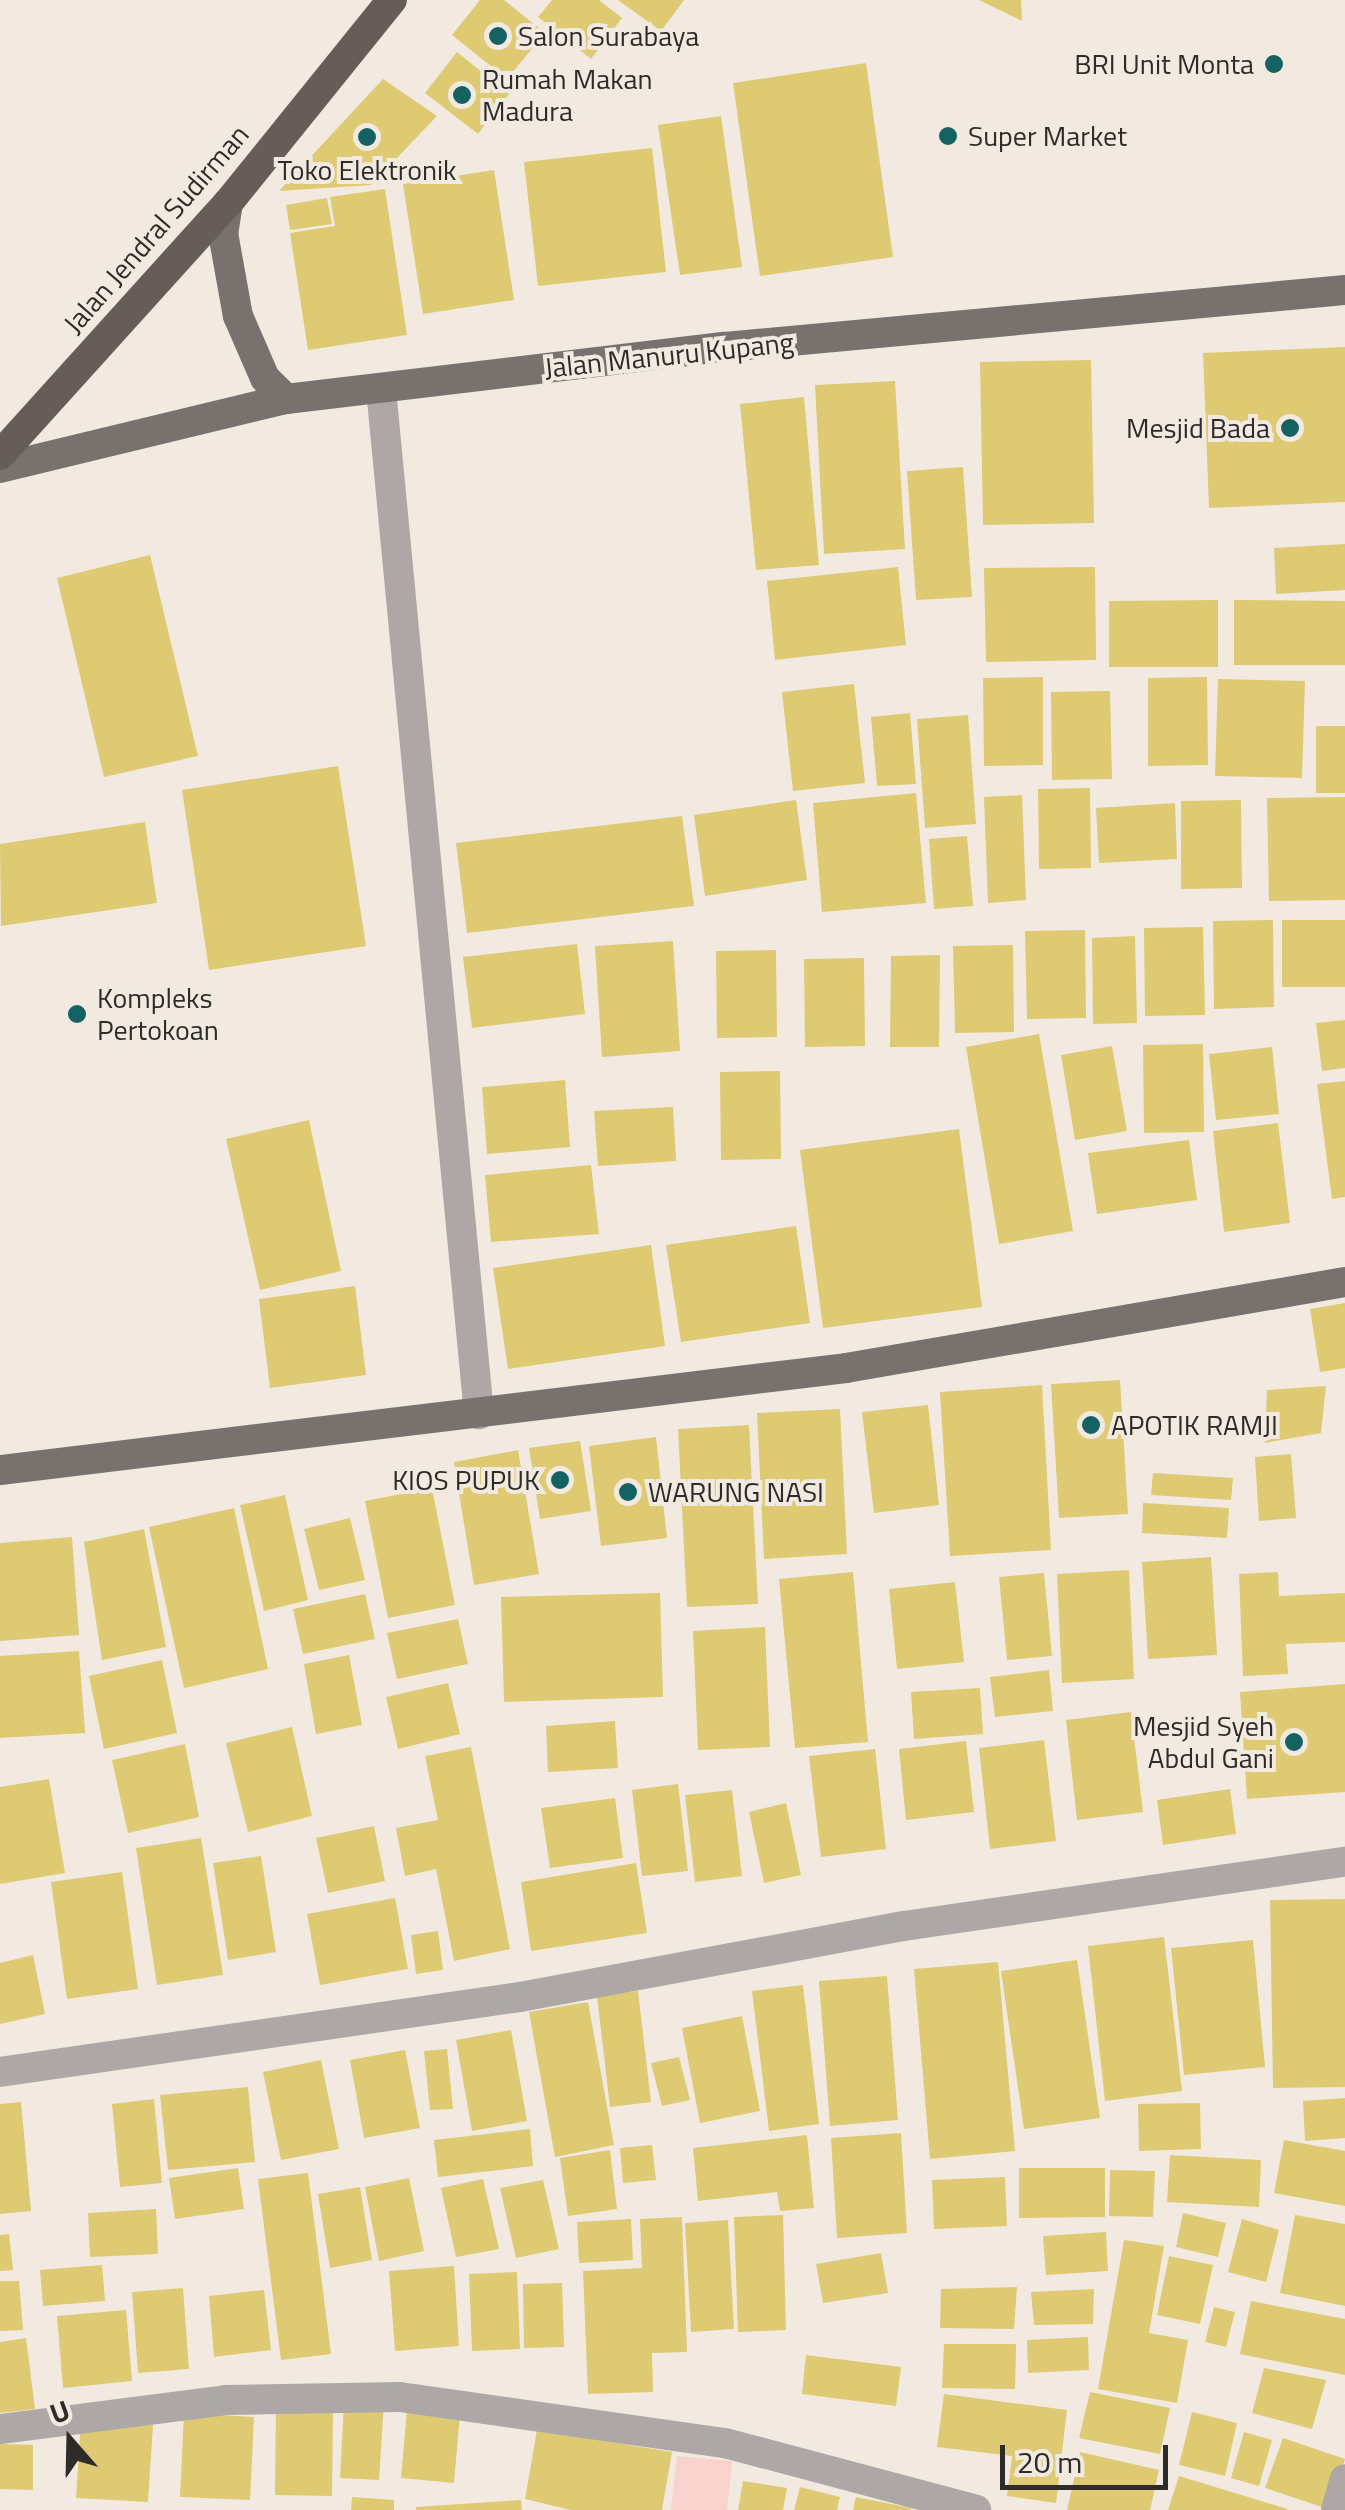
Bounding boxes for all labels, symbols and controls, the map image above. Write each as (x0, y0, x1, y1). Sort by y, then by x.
place label: Salon Surabaya (518, 19, 699, 53)
marker: Salon Surabaya (487, 25, 509, 47)
place label: BRI Unit Monta (1074, 47, 1254, 81)
marker: BRI Unit Monta (1263, 53, 1285, 75)
place label: Rumah Makan Madura (482, 62, 653, 128)
marker: Rumah Makan Madura (451, 84, 473, 106)
street label: Jalan Jendral Sudirman (56, 118, 256, 340)
place label: Super Market (968, 119, 1127, 153)
marker: Super Market (937, 125, 959, 147)
marker: Toko Elektronik (356, 126, 378, 148)
place label: Toko Elektronik (277, 153, 457, 187)
street label: Jalan Manuru Kupang (543, 325, 795, 385)
place label: Mesjid Bada (1126, 411, 1270, 445)
marker: Mesjid Bada (1279, 417, 1301, 439)
place label: Kompleks Pertokoan (97, 981, 219, 1047)
marker: Kompleks Pertokoan (66, 1003, 88, 1025)
place label: APOTIK RAMJI (1111, 1408, 1278, 1442)
marker: APOTIK RAMJI (1080, 1414, 1102, 1436)
place label: KIOS PUPUK (392, 1463, 540, 1497)
marker: KIOS PUPUK (549, 1469, 571, 1491)
place label: WARUNG NASI (648, 1475, 824, 1509)
marker: WARUNG NASI (617, 1481, 639, 1503)
place label: Mesjid Syeh Abdul Gani (1133, 1709, 1274, 1775)
marker: Mesjid Syeh Abdul Gani (1283, 1731, 1305, 1753)
text: U (44, 2388, 76, 2435)
north arrow (20, 2390, 120, 2490)
scale bar (1005, 2425, 1172, 2487)
text: 20 m (1017, 2439, 1082, 2485)

